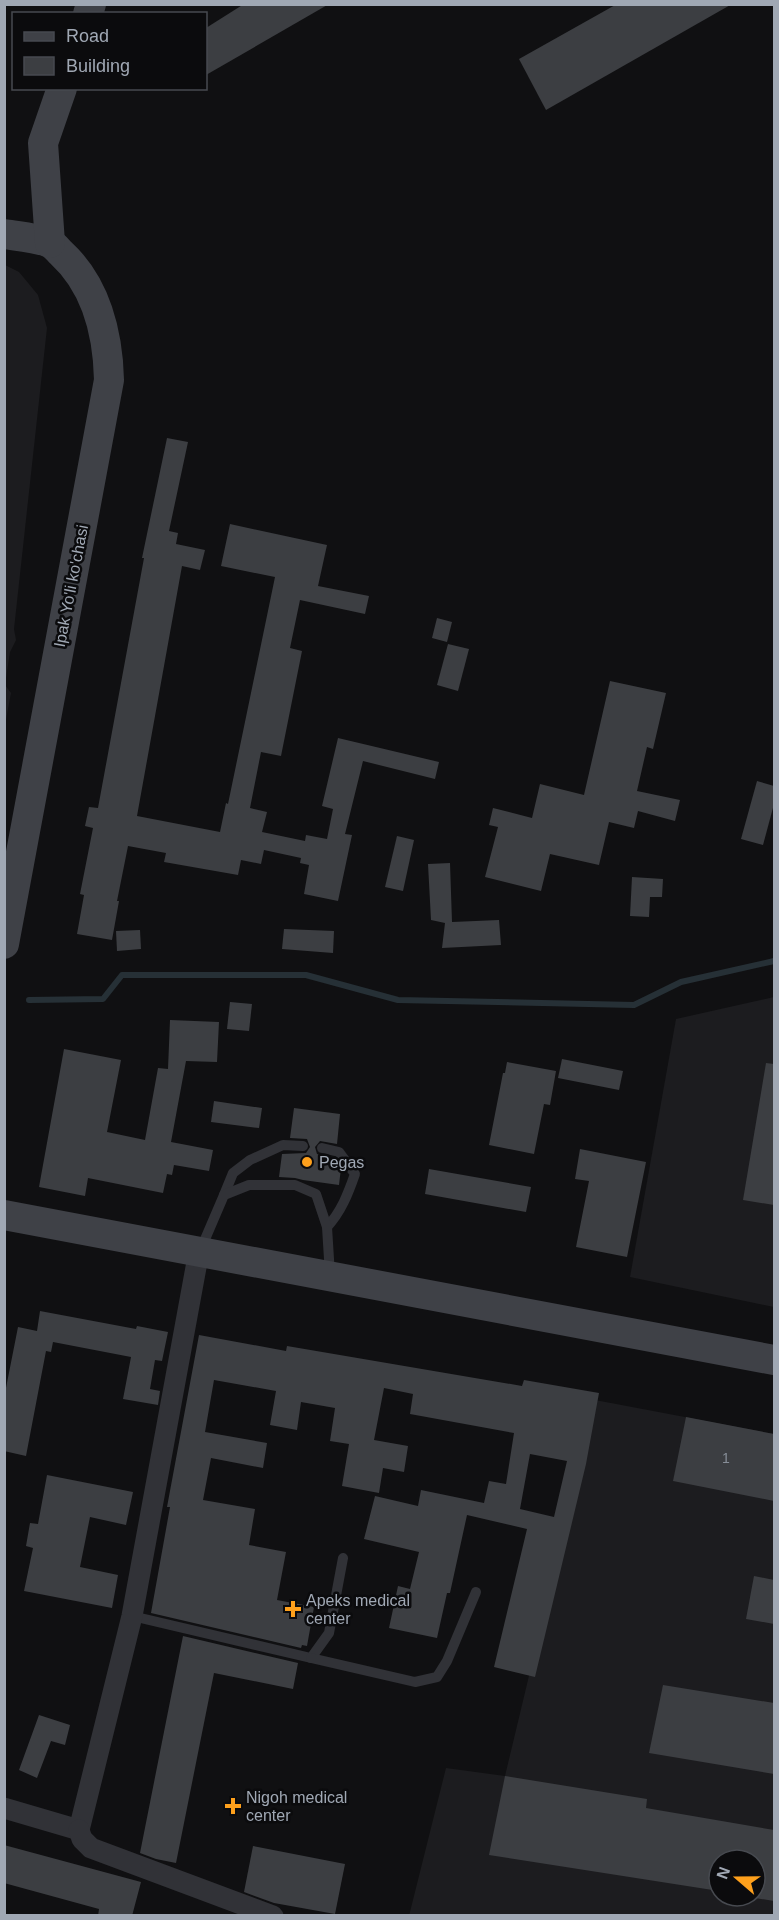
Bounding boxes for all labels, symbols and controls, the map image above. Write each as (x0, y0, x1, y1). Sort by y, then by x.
legend (12, 12, 207, 90)
text: Road (66, 26, 109, 46)
text: Building (66, 56, 130, 76)
street label: Ipak Yo'li ko'chasi (51, 523, 91, 649)
place label: Pegas (319, 1154, 364, 1171)
marker: Pegas (300, 1155, 314, 1169)
house number: 1 (722, 1450, 730, 1466)
place label: Apeks medical center (306, 1592, 410, 1627)
marker: Apeks medical center (284, 1600, 302, 1618)
place label: Nigoh medical center (246, 1789, 347, 1824)
marker: Nigoh medical center (224, 1797, 242, 1815)
north arrow (707, 1848, 767, 1908)
text: N (713, 1865, 733, 1881)

